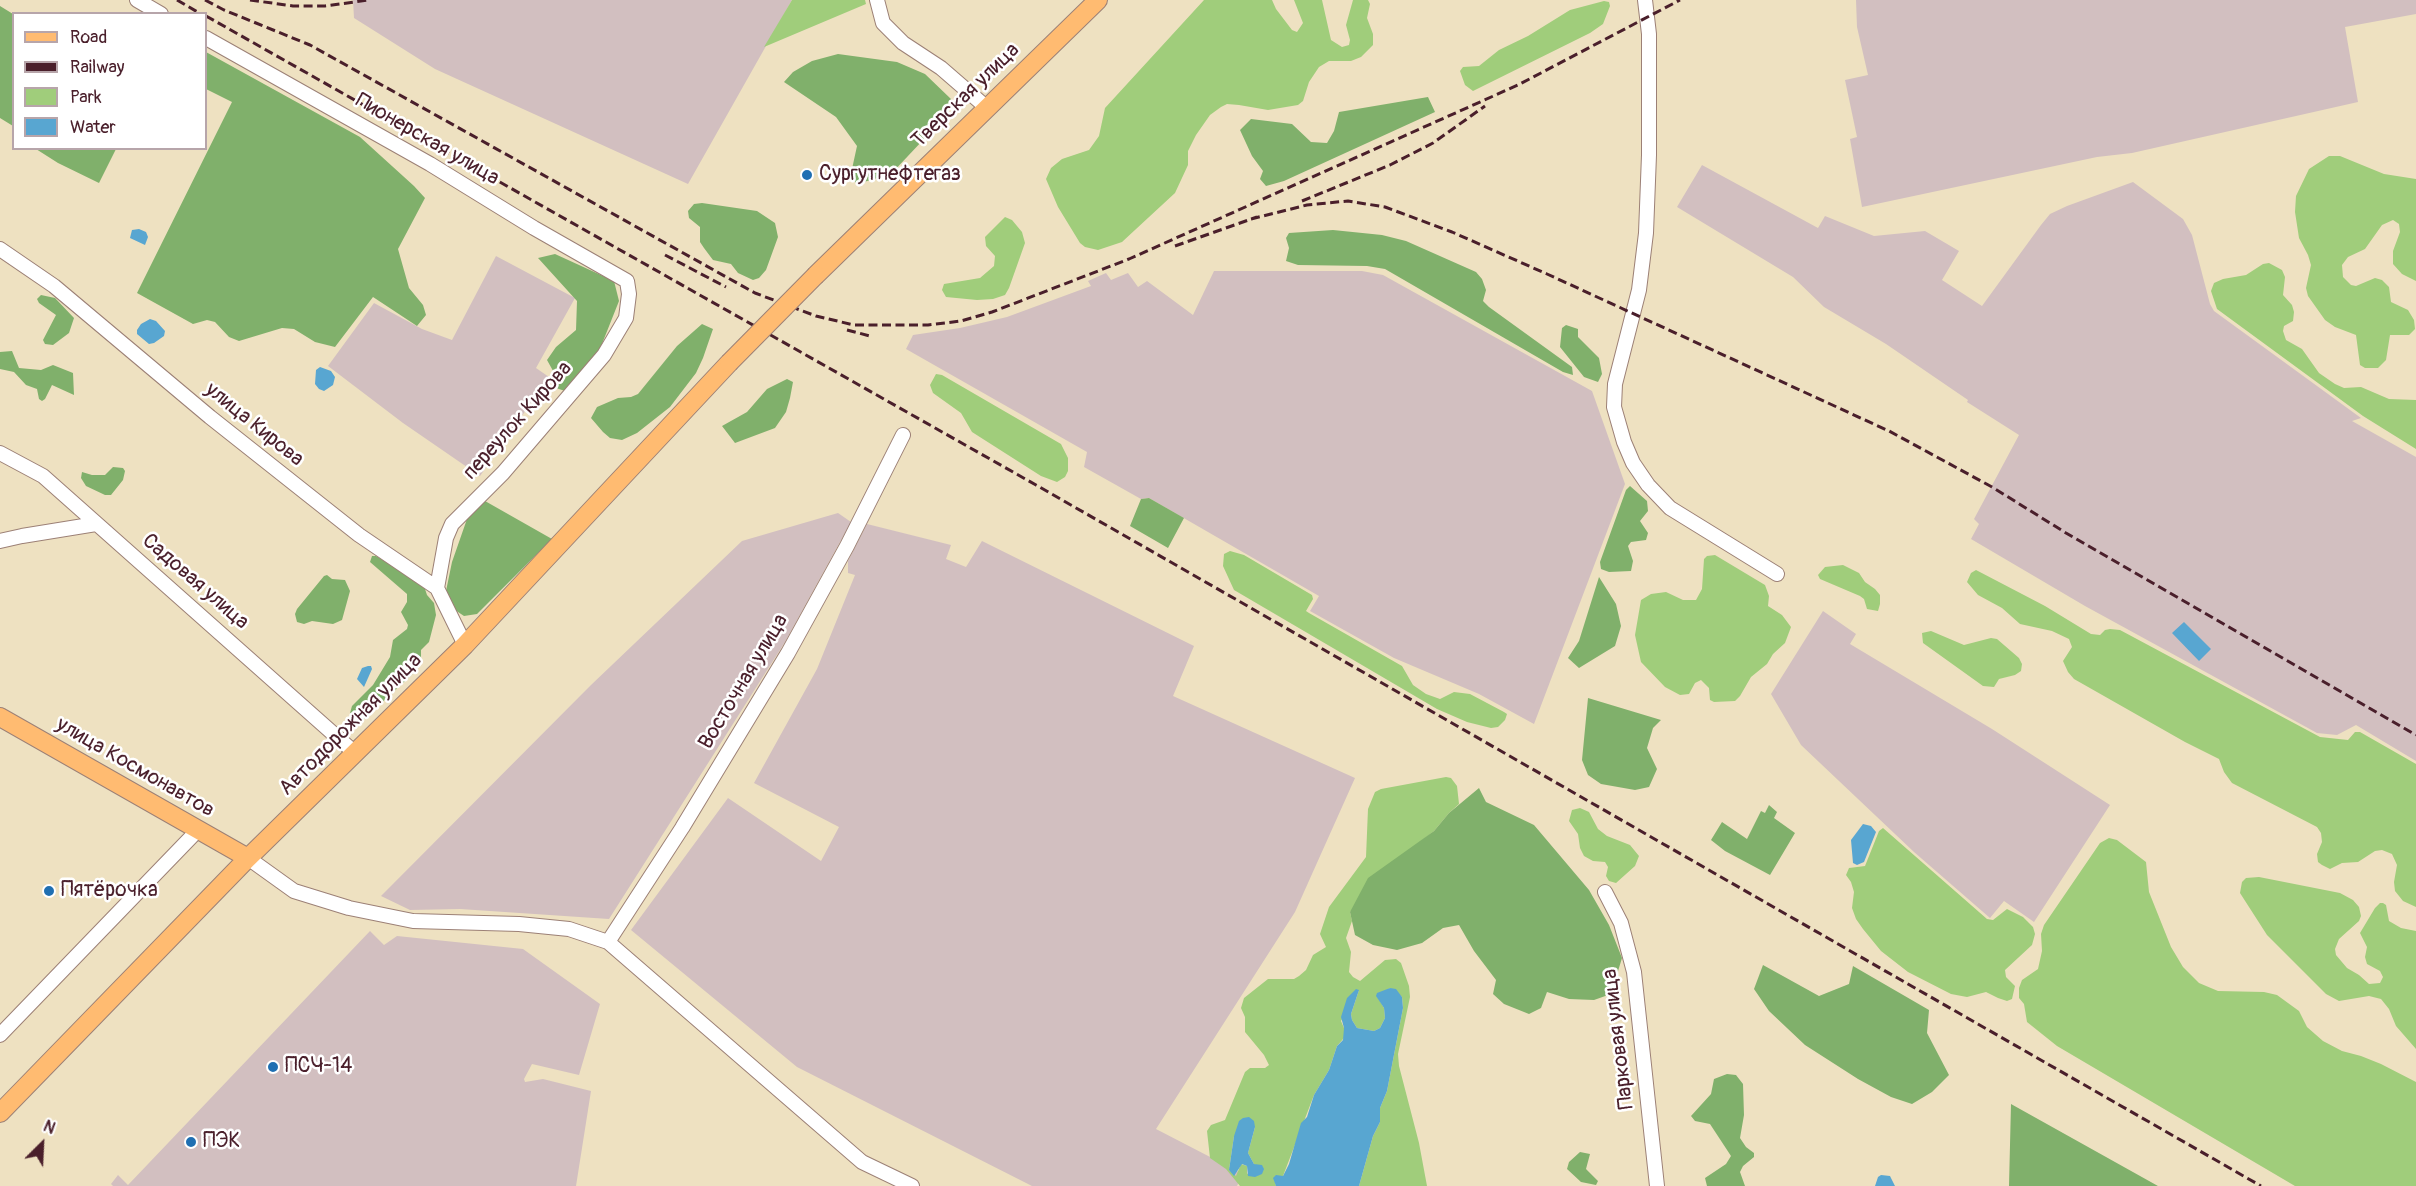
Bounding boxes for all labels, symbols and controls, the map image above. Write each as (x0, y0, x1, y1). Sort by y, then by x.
legend (12, 12, 207, 150)
text: Road (70, 26, 107, 49)
street label: Тверская улица (907, 38, 1025, 154)
text: Railway (70, 56, 125, 79)
text: Park (70, 86, 102, 109)
street label: Пионерская улица (351, 89, 503, 191)
text: Water (70, 116, 116, 139)
place label: Сургутнефтегаз (819, 162, 961, 188)
marker: Сургутнефтегаз (800, 168, 814, 182)
street label: переулок Кирова (458, 357, 578, 485)
street label: улица Кирова (200, 378, 308, 472)
street label: Садовая улица (136, 529, 254, 635)
street label: Восточная улица (694, 610, 794, 754)
street label: Автодорожная улица (274, 648, 428, 802)
street label: улица Космонавтов (51, 712, 219, 824)
place label: Пятёрочка (61, 878, 158, 904)
marker: Пятёрочка (42, 884, 56, 898)
street label: Парковая улица (1598, 967, 1640, 1111)
place label: ПСЧ-14 (285, 1054, 352, 1080)
marker: ПСЧ-14 (266, 1060, 280, 1074)
north arrow (12, 1114, 72, 1174)
text: N (40, 1116, 58, 1139)
place label: ПЭК (203, 1129, 240, 1155)
marker: ПЭК (184, 1135, 198, 1149)

